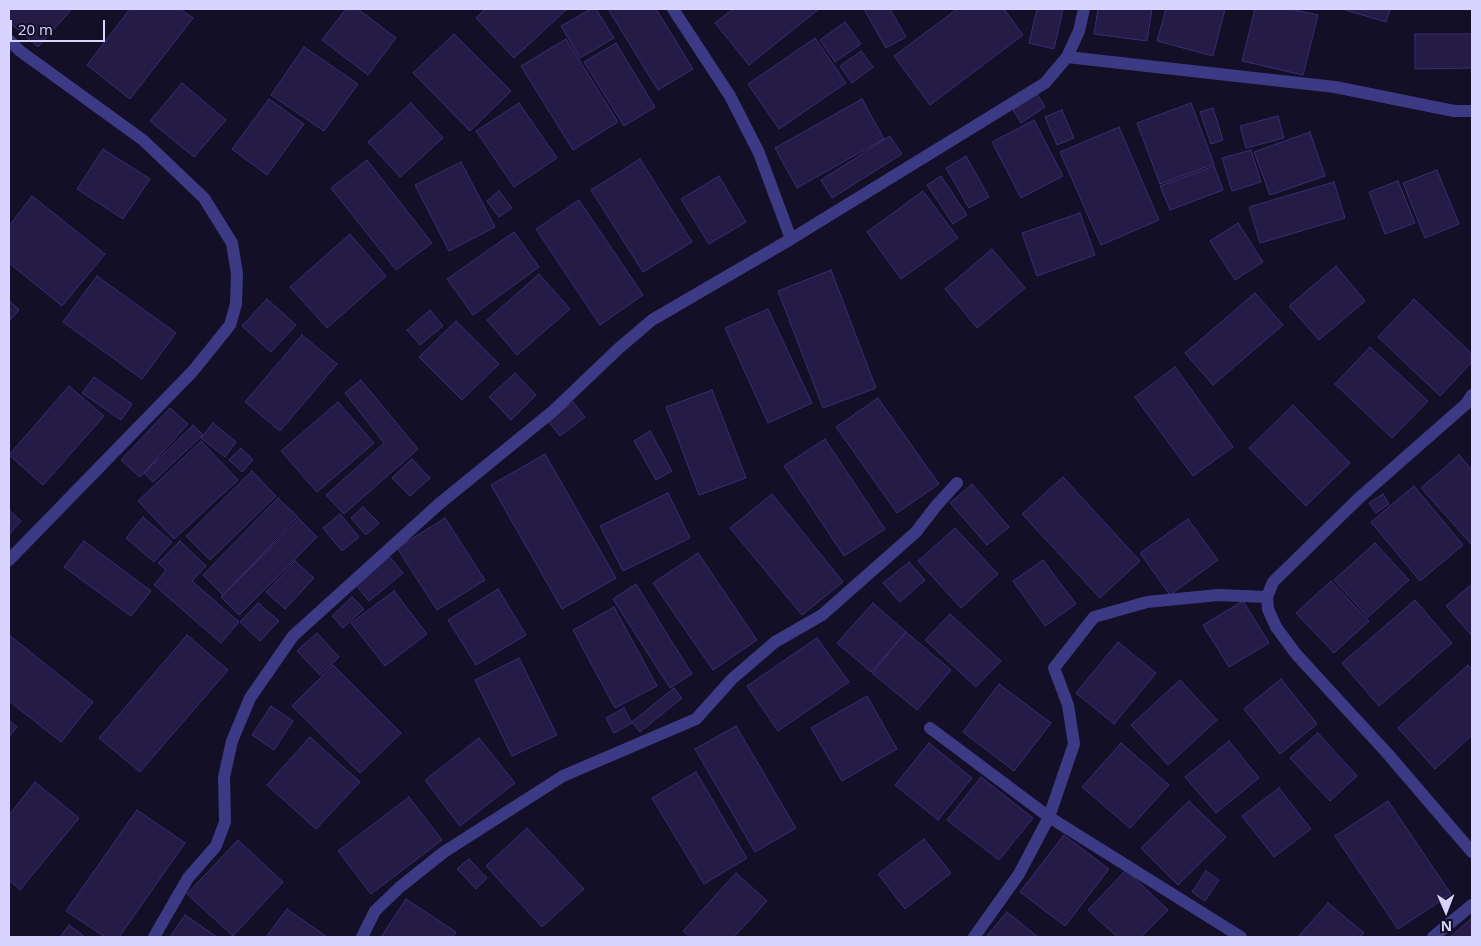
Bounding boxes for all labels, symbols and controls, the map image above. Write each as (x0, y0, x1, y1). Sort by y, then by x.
scale bar (12, 10, 108, 42)
text: 20 m (18, 19, 53, 39)
north arrow (1421, 886, 1471, 936)
text: N (1440, 917, 1452, 936)

